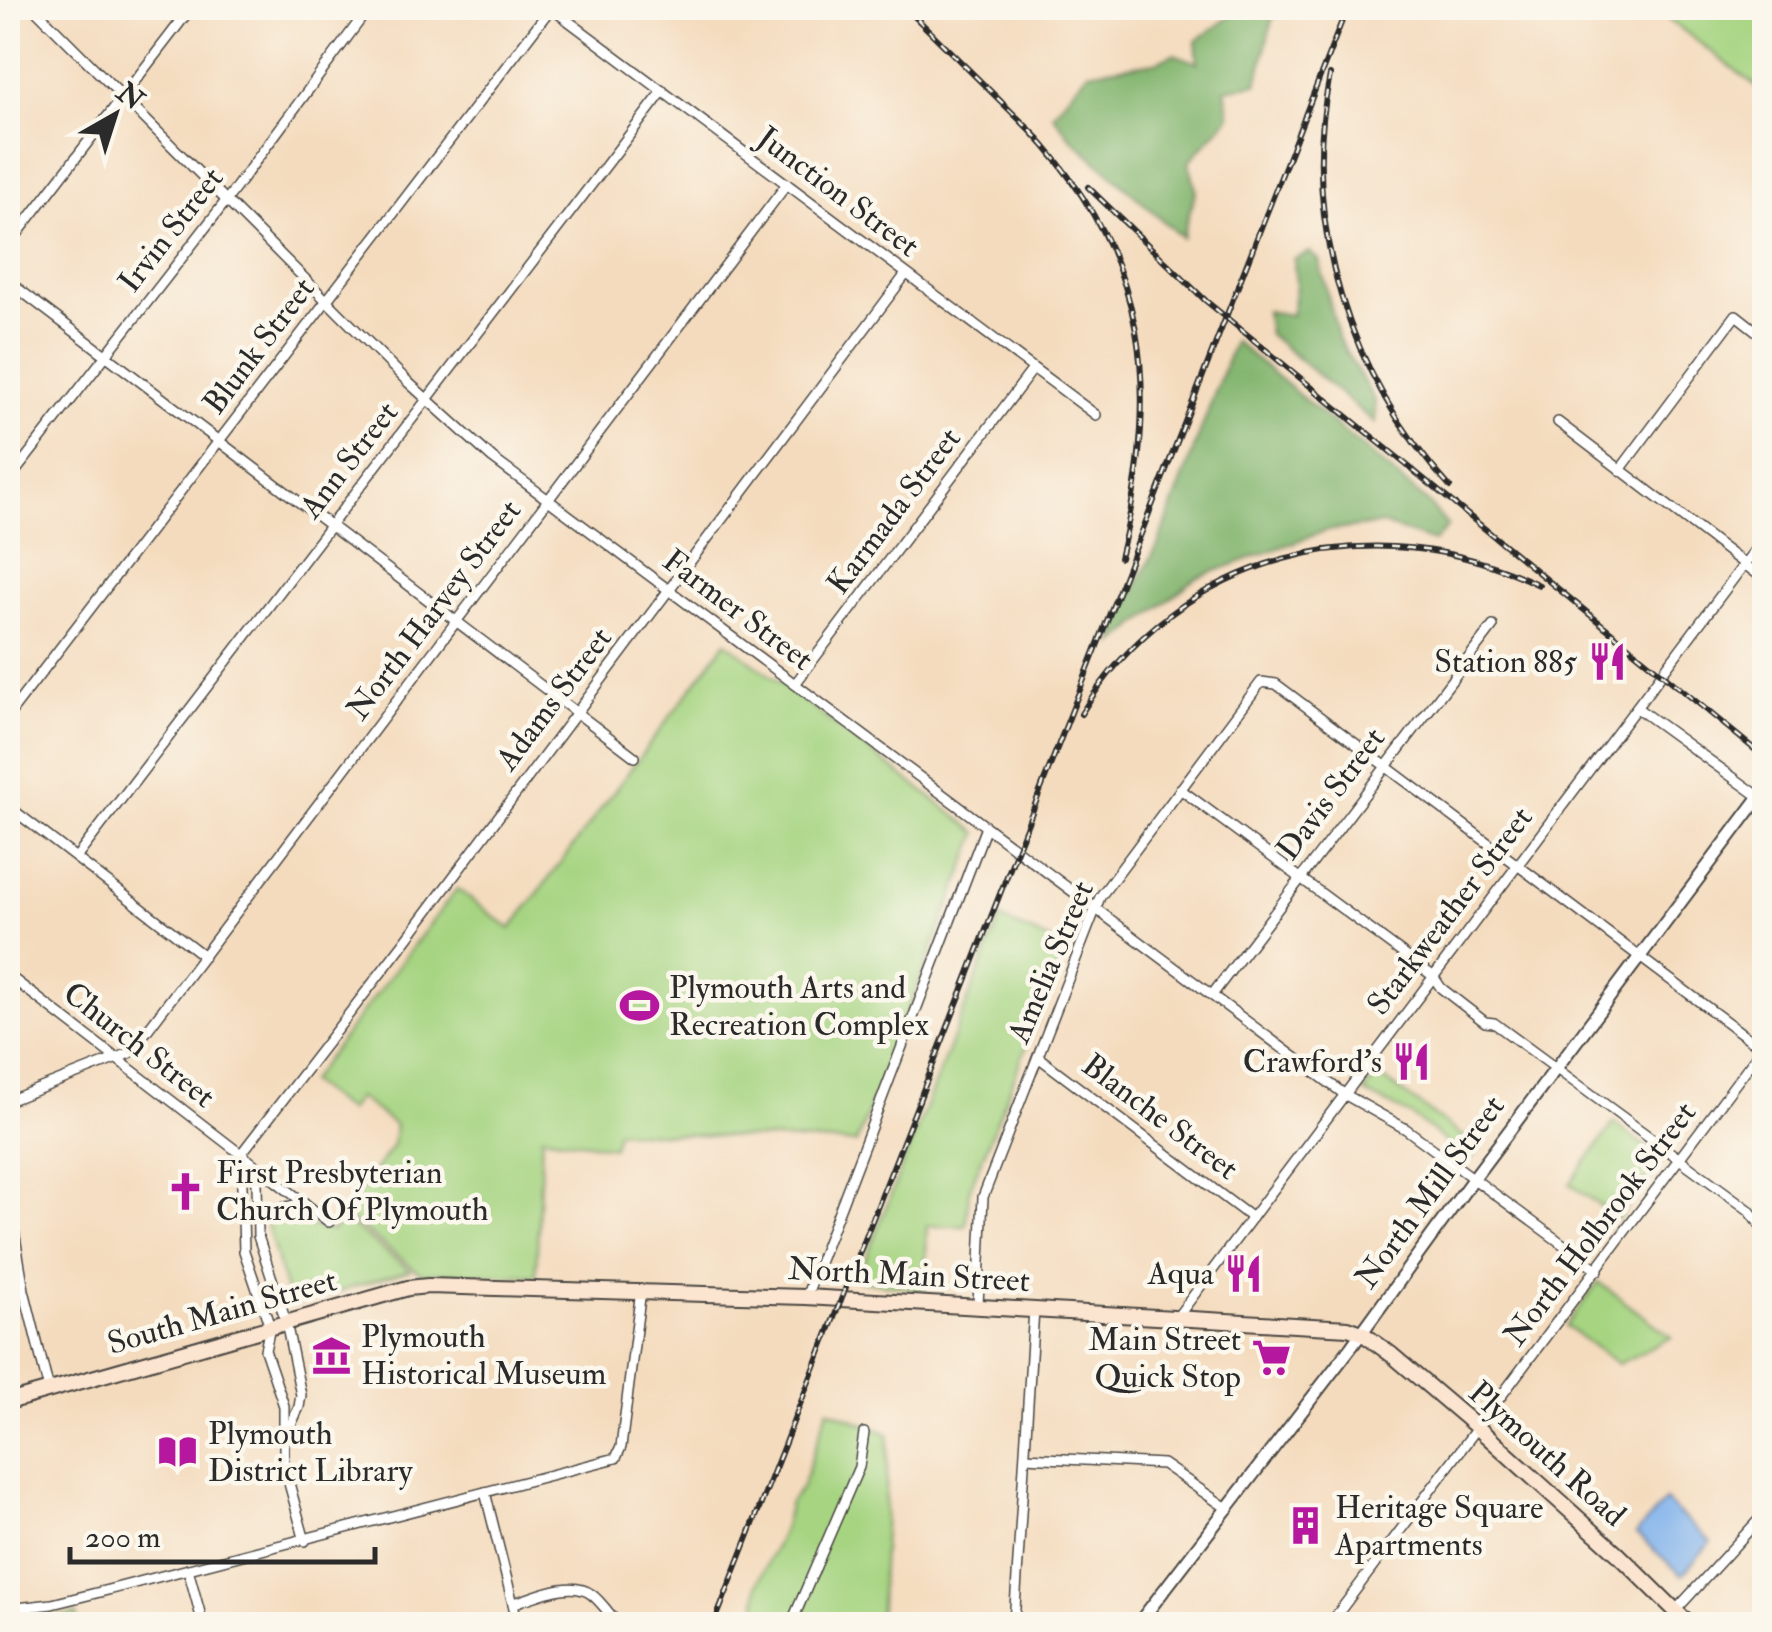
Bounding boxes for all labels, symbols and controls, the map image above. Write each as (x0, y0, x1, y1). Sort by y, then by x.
north arrow (65, 65, 165, 165)
text: N (108, 75, 151, 119)
street label: Junction Street (748, 117, 927, 266)
street label: Irvin Street (110, 159, 232, 301)
street label: Blunk Street (195, 270, 323, 422)
street label: Ann Street (290, 394, 407, 527)
street label: Karmada Street (818, 420, 970, 602)
street label: North Harvey Street (338, 492, 530, 728)
street label: Farmer Street (655, 540, 821, 680)
street label: Adams Street (487, 620, 621, 779)
restaurant icon: Station 885 (1586, 641, 1628, 683)
place label: Station 885 (1434, 642, 1577, 682)
street label: Davis Street (1268, 720, 1394, 868)
street label: Starkweather Street (1359, 799, 1541, 1023)
street label: Amelia Street (999, 875, 1103, 1050)
place label: Plymouth Arts and Recreation Complex (669, 968, 929, 1045)
street label: Church Street (55, 973, 223, 1117)
sports icon: Plymouth Arts and Recreation Complex (618, 985, 660, 1027)
restaurant icon: Crawford's (1391, 1041, 1433, 1083)
place label: Crawford's (1243, 1042, 1382, 1082)
street label: Blanche Street (1074, 1045, 1246, 1189)
street label: North Mill Street (1347, 1088, 1513, 1296)
street label: North Holbrook Street (1495, 1094, 1705, 1354)
place label: First Presbyterian Church Of Plymouth (216, 1153, 489, 1230)
church icon: First Presbyterian Church Of Plymouth (165, 1170, 207, 1212)
street label: North Main Street (787, 1249, 1031, 1301)
restaurant icon: Aqua (1223, 1253, 1265, 1295)
place label: Aqua (1146, 1254, 1215, 1294)
street label: South Main Street (103, 1260, 341, 1364)
place label: Plymouth Historical Museum (361, 1317, 607, 1394)
place label: Main Street Quick Stop (1088, 1320, 1241, 1397)
museum icon: Plymouth Historical Museum (310, 1334, 352, 1376)
supermarket icon: Main Street Quick Stop (1250, 1337, 1292, 1379)
street label: Plymouth Road (1460, 1373, 1634, 1535)
place label: Plymouth District Library (208, 1414, 413, 1491)
library icon: Plymouth District Library (157, 1431, 199, 1473)
place label: Heritage Square Apartments (1334, 1488, 1543, 1565)
scale bar (70, 1502, 375, 1564)
building icon: Heritage Square Apartments (1284, 1505, 1326, 1547)
text: 200 m (85, 1519, 161, 1556)

